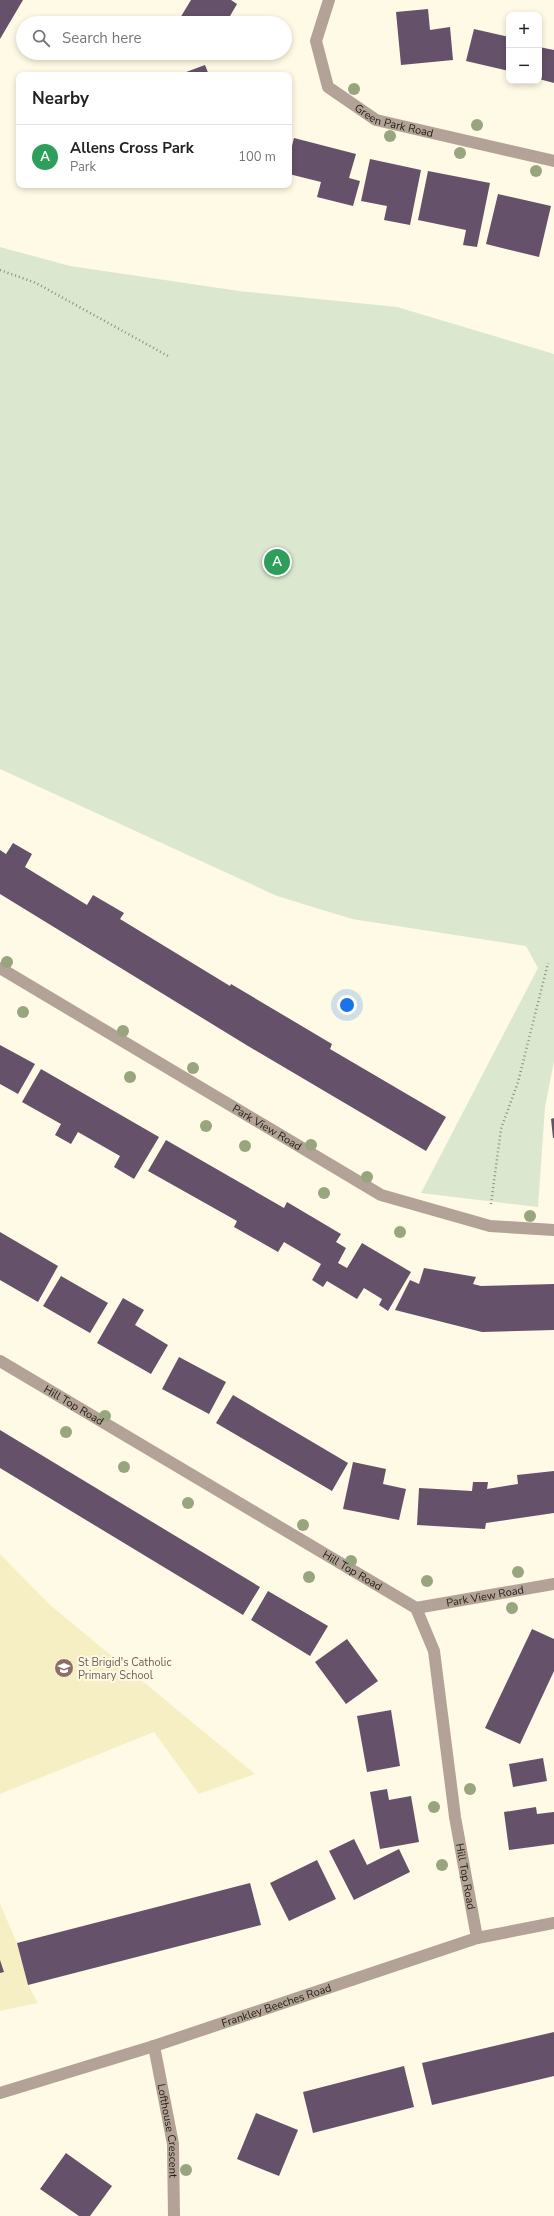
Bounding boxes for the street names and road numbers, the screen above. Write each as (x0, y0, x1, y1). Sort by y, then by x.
street label: Green Park Road (351, 100, 435, 141)
street label: Park View Road (229, 1101, 304, 1154)
street label: Hill Top Road (41, 1382, 106, 1429)
street label: Hill Top Road (320, 1547, 385, 1594)
street label: Park View Road (445, 1582, 525, 1611)
street label: Hill Top Road (452, 1842, 479, 1911)
street label: Frankley Beeches Road (220, 1980, 333, 2031)
street label: Lofthouse Crescent (153, 2082, 180, 2178)

